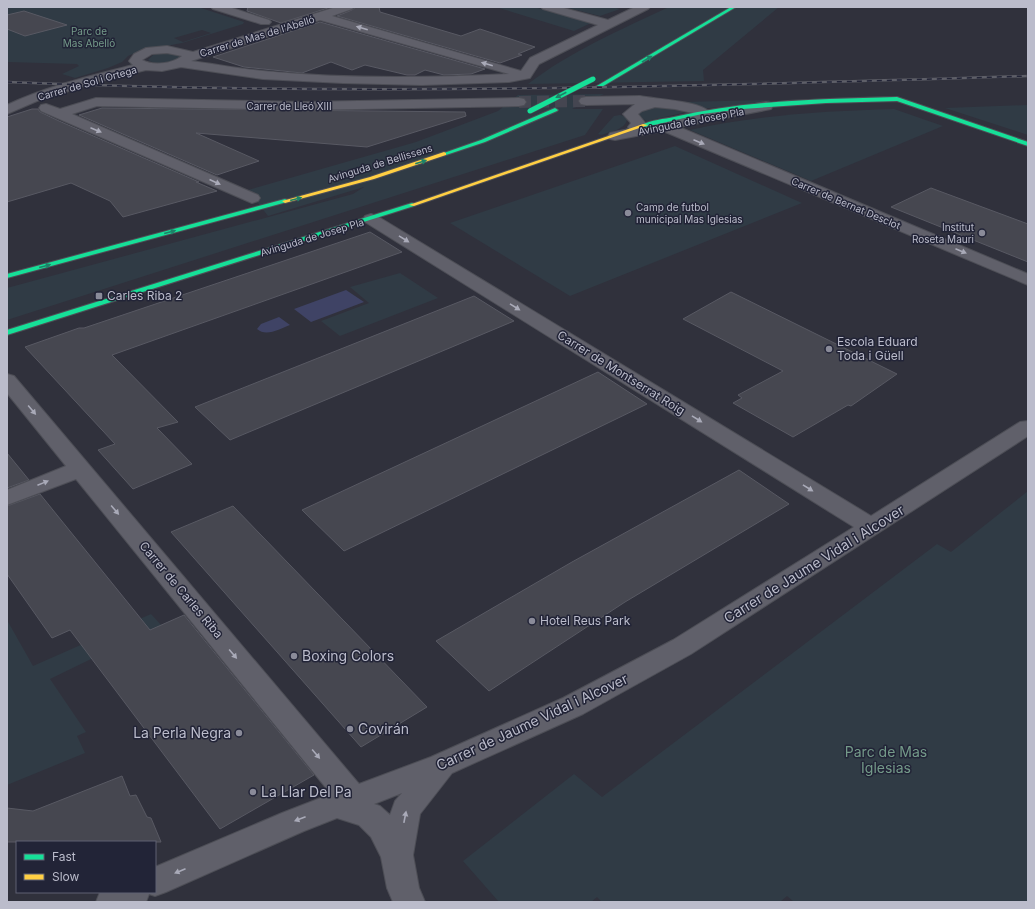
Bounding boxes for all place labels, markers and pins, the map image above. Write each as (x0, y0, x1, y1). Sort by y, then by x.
place label: Camp de futbol municipal Mas Iglesias (636, 201, 743, 225)
marker: Camp de futbol municipal Mas Iglesias (623, 208, 633, 218)
place label: Institut Roseta Mauri (912, 221, 975, 245)
marker: Institut Roseta Mauri (977, 228, 987, 238)
place label: Carles Riba 2 (107, 288, 182, 303)
marker: Carles Riba 2 (94, 291, 104, 301)
place label: Escola Eduard Toda i Güell (837, 334, 918, 363)
marker: Escola Eduard Toda i Güell (824, 344, 834, 354)
place label: Hotel Reus Park (540, 613, 631, 628)
marker: Hotel Reus Park (527, 616, 537, 626)
place label: Boxing Colors (302, 647, 394, 664)
marker: Boxing Colors (289, 651, 299, 661)
place label: Covirán (358, 720, 409, 737)
place label: La Perla Negra (133, 724, 231, 741)
marker: Covirán (345, 724, 355, 734)
marker: La Perla Negra (234, 728, 244, 738)
place label: La Llar Del Pa (261, 783, 352, 800)
marker: La Llar Del Pa (248, 787, 258, 797)

